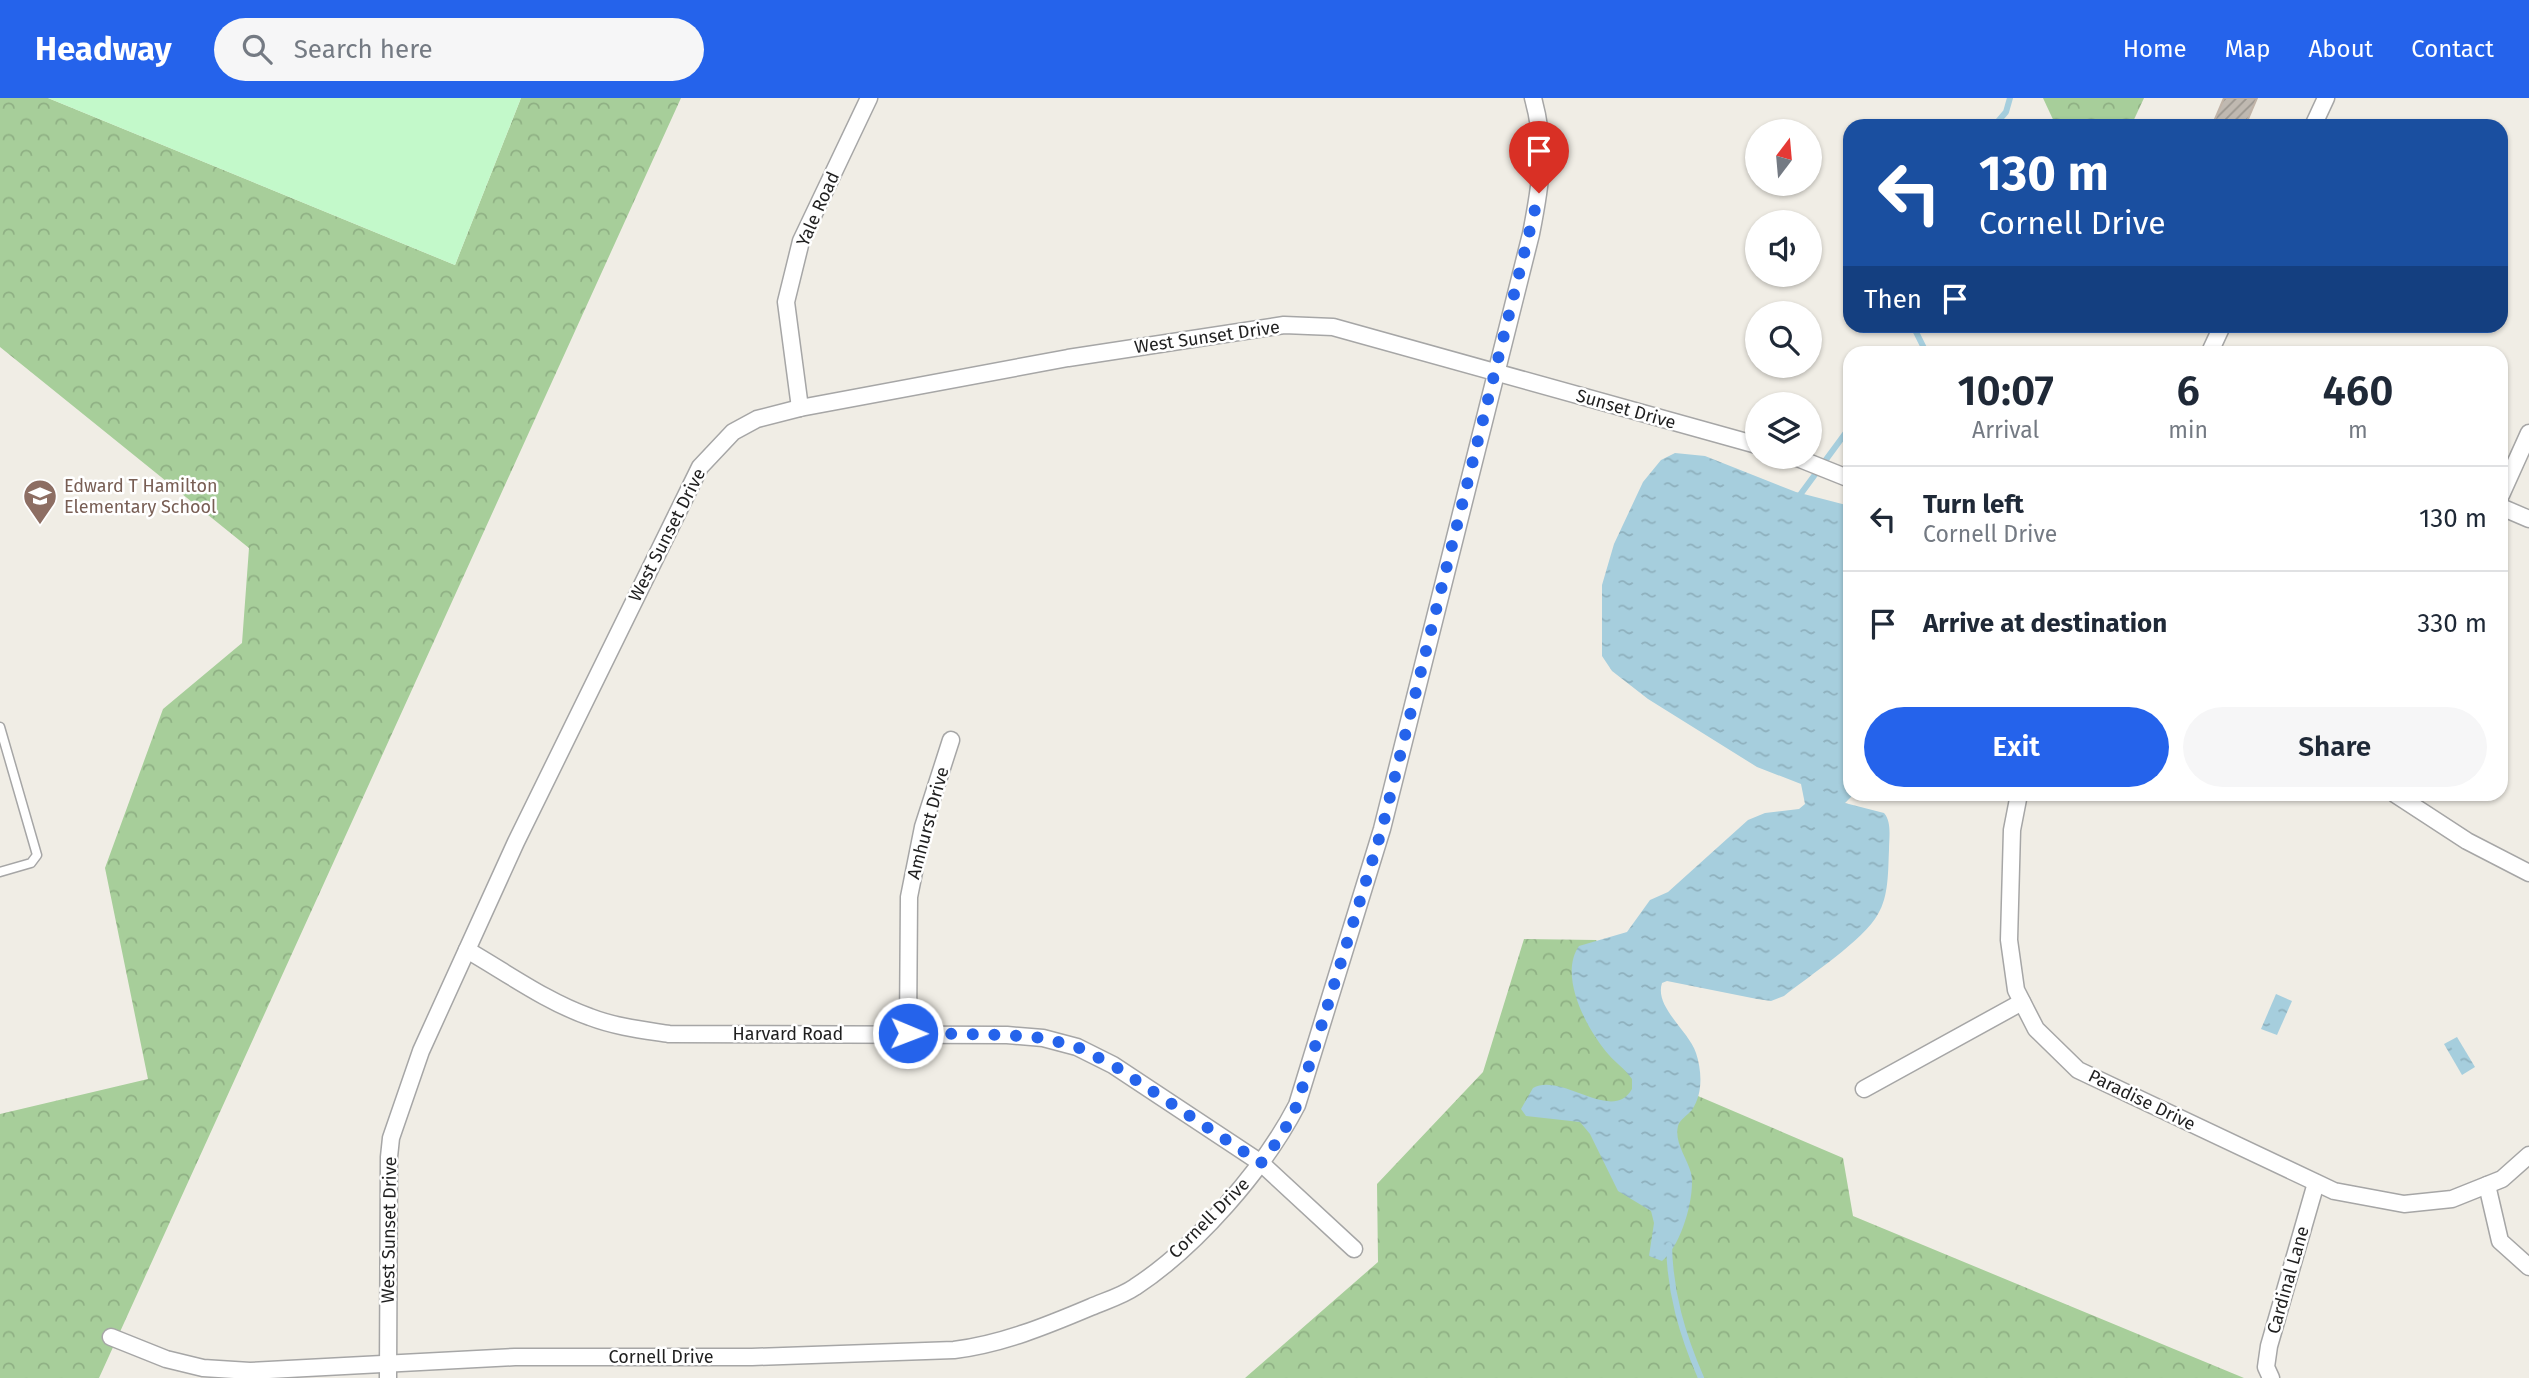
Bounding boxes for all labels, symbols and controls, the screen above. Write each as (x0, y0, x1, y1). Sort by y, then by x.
search box (214, 18, 704, 81)
text: Headway (35, 29, 172, 69)
icon: search (238, 30, 276, 68)
text: Search here (294, 34, 433, 65)
text: Home (2123, 35, 2187, 63)
text: Map (2225, 35, 2271, 63)
text: About (2309, 35, 2373, 63)
text: Contact (2411, 35, 2494, 63)
north arrow (1745, 119, 1822, 196)
map controls (1745, 119, 1822, 469)
pin (1509, 121, 1569, 193)
icon: arrive (1520, 132, 1558, 170)
text: 130 m (1979, 144, 2109, 203)
icon: left (1864, 147, 1955, 238)
street label: Yale Road (792, 168, 844, 250)
text: Cornell Drive (1979, 204, 2166, 242)
button: sound (1745, 210, 1822, 287)
icon: arrive (1936, 280, 1974, 318)
text: Then (1864, 284, 1922, 315)
button: search (1745, 301, 1822, 378)
street label: West Sunset Drive (1133, 316, 1281, 358)
text: 10:07 (1957, 366, 2054, 416)
text: 6 (2176, 366, 2200, 416)
text: 460 (2322, 366, 2394, 416)
street label: Sunset Drive (1574, 384, 1678, 434)
button: layers (1745, 392, 1822, 469)
text: Arrival (1972, 416, 2039, 444)
text: min (2168, 416, 2208, 444)
text: m (2348, 416, 2368, 444)
street label: West Sunset Drive (624, 465, 710, 605)
place label: Edward T Hamilton Elementary School (64, 475, 218, 518)
school or university icon: Edward T Hamilton Elementary School (21, 477, 59, 526)
text: Turn left (1923, 489, 2024, 520)
icon: left (1864, 500, 1902, 538)
text: 130 m (2419, 503, 2487, 534)
text: Cornell Drive (1923, 520, 2057, 548)
icon: arrive (1864, 605, 1902, 643)
text: Arrive at destination (1923, 608, 2167, 639)
text: 330 m (2417, 608, 2487, 639)
button: Exit (1864, 707, 2169, 787)
button: Share (2183, 707, 2487, 787)
street label: Amhurst Drive (902, 764, 954, 882)
position arrow (871, 996, 945, 1070)
street label: Harvard Road (733, 1023, 843, 1045)
street label: Paradise Drive (2085, 1065, 2199, 1135)
street label: West Sunset Drive (377, 1156, 401, 1304)
street label: Cornell Drive (1164, 1173, 1254, 1263)
street label: Cardinal Lane (2262, 1224, 2314, 1336)
street label: Cornell Drive (608, 1346, 714, 1368)

